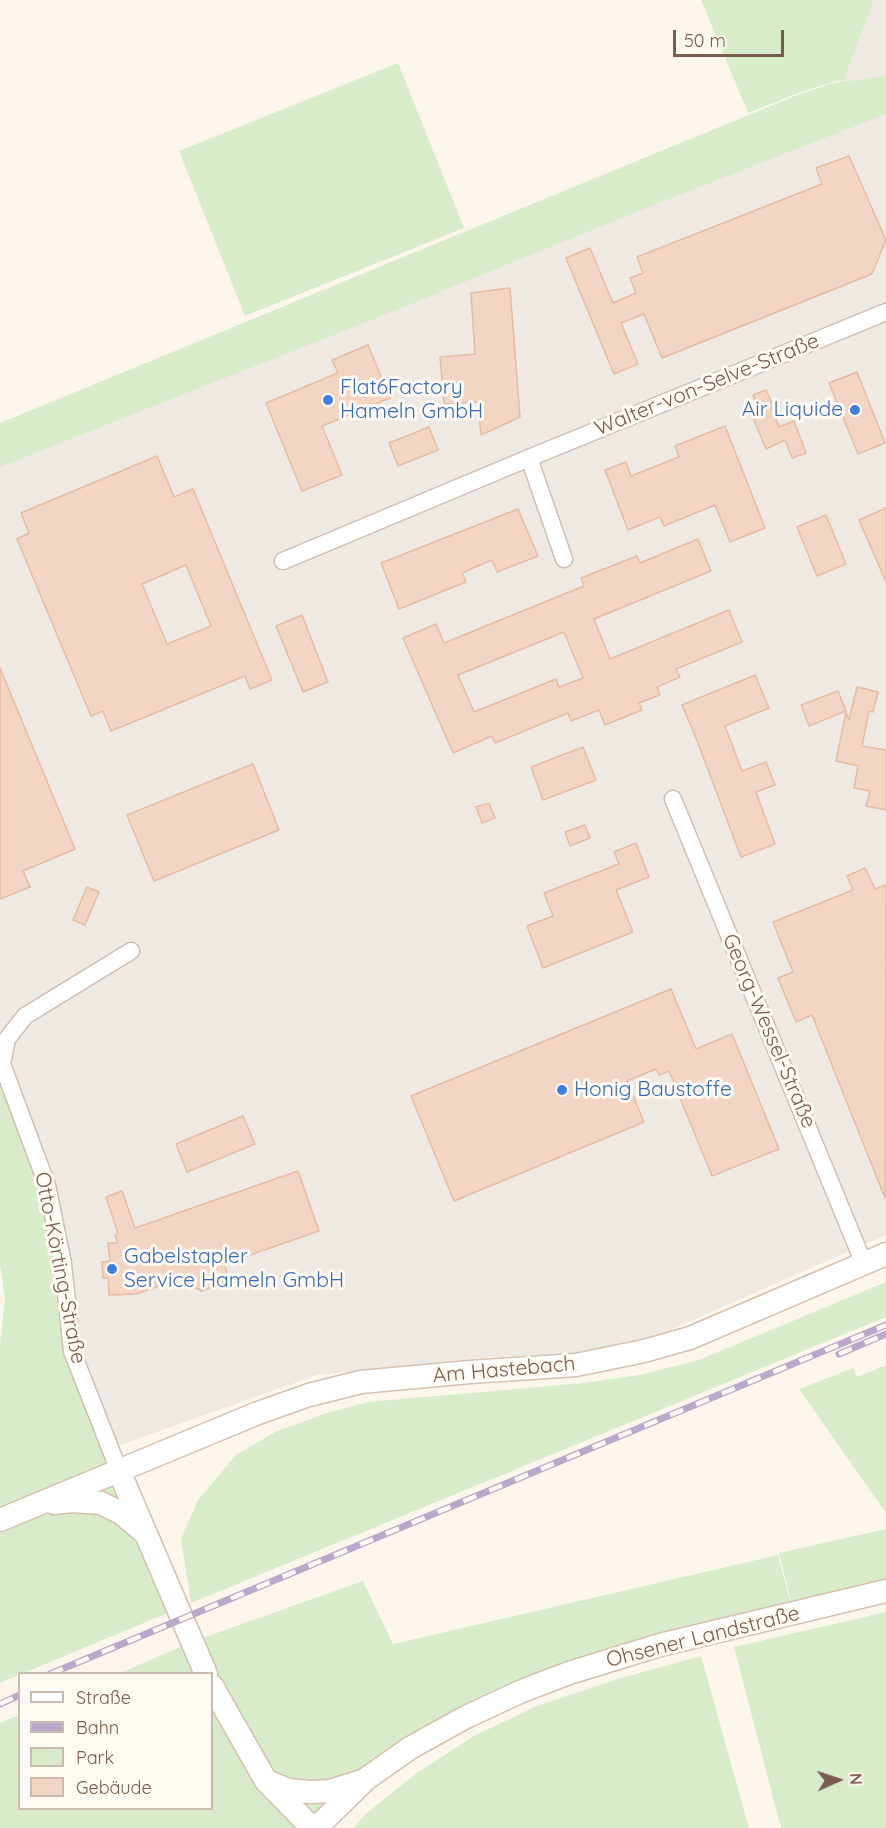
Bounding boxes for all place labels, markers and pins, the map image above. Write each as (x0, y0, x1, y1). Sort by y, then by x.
place label: Flat6Factory Hameln GmbH (340, 375, 483, 425)
marker: Flat6Factory Hameln GmbH (321, 393, 335, 407)
place label: Air Liquide (742, 397, 843, 423)
marker: Air Liquide (848, 403, 862, 417)
place label: Honig Baustoffe (574, 1077, 732, 1103)
marker: Honig Baustoffe (555, 1083, 569, 1097)
place label: Gabelstapler Service Hameln GmbH (124, 1244, 344, 1294)
marker: Gabelstapler Service Hameln GmbH (105, 1262, 119, 1276)

